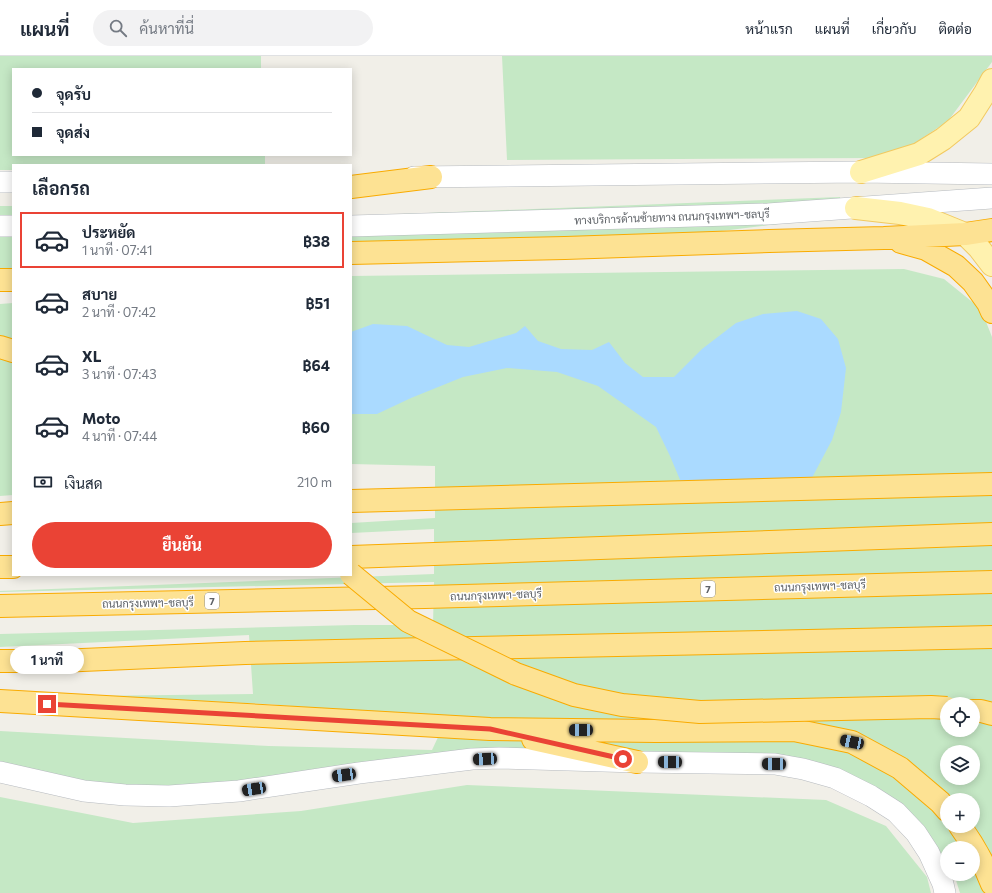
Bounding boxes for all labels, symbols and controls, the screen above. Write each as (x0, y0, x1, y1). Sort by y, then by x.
search box (93, 10, 373, 46)
text: แผนที่ (20, 17, 69, 40)
icon: search (107, 17, 129, 39)
text: ค้นหาที่นี่ (139, 19, 194, 37)
text: หน้าแรก (745, 20, 793, 37)
text: แผนที่ (815, 20, 850, 37)
text: เกี่ยวกับ (872, 20, 916, 37)
text: ติดต่อ (938, 20, 972, 37)
text: จุดรับ (56, 85, 91, 103)
text: จุดส่ง (56, 123, 90, 141)
text: เลือกรถ (32, 177, 90, 199)
street label: ทางบริการด้านซ้ายทาง ถนนกรุงเทพฯ-ชลบุรี (574, 206, 770, 229)
icon: car (34, 222, 70, 258)
text: ประหยัด (82, 223, 135, 241)
text: ฿38 (303, 232, 330, 250)
text: 1 นาที · 07:41 (82, 242, 153, 258)
icon: car (34, 284, 70, 320)
text: สบาย (82, 285, 117, 303)
text: ฿51 (305, 294, 330, 312)
text: 2 นาที · 07:42 (82, 304, 156, 320)
icon: car (34, 346, 70, 382)
text: XL (82, 347, 101, 365)
text: ฿64 (302, 356, 330, 374)
text: 3 นาที · 07:43 (82, 366, 157, 382)
icon: car (34, 408, 70, 444)
text: Moto (82, 409, 121, 427)
text: ฿60 (302, 418, 330, 436)
text: 4 นาที · 07:44 (82, 428, 157, 444)
icon: cash (32, 471, 54, 493)
text: เงินสด (64, 474, 103, 492)
text: 210 m (297, 474, 332, 490)
button: ยืนยัน (32, 522, 332, 568)
street label: ถนนกรุงเทพฯ-ชลบุรี (774, 576, 866, 597)
road number: 7 (701, 581, 715, 597)
street label: ถนนกรุงเทพฯ-ชลบุรี (450, 585, 542, 606)
road number: 7 (205, 593, 219, 609)
street label: ถนนกรุงเทพฯ-ชลบุรี (102, 594, 194, 613)
callout: 1 นาที (10, 646, 84, 674)
text: 1 นาที (31, 652, 63, 668)
route end (38, 695, 56, 713)
map controls (940, 697, 980, 881)
button: locate (940, 697, 980, 737)
car (569, 724, 593, 736)
car (839, 734, 865, 750)
button: layers (940, 745, 980, 785)
route start (614, 750, 632, 768)
car (473, 752, 497, 766)
car (658, 756, 682, 768)
car (762, 758, 786, 770)
car (331, 767, 357, 783)
car (241, 781, 267, 797)
button: + (940, 793, 980, 833)
button: − (940, 841, 980, 881)

